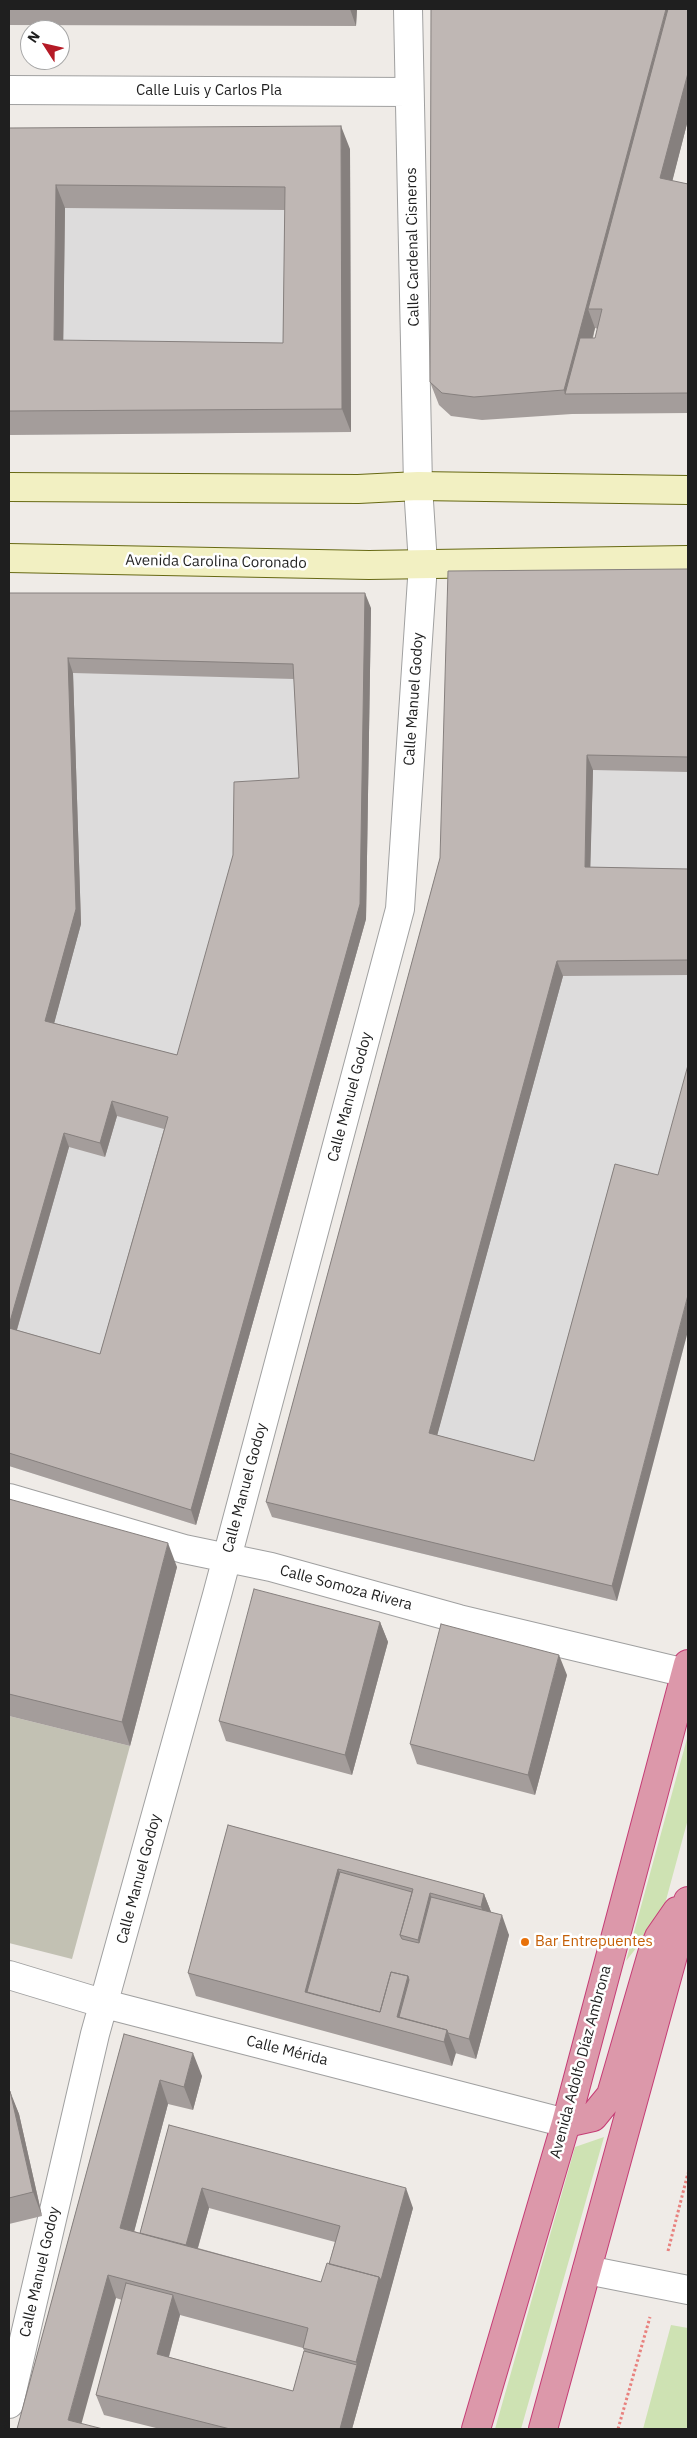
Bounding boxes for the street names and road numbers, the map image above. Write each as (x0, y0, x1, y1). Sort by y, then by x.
street label: Calle Luis y Carlos Pla (136, 82, 282, 100)
street label: Calle Cardenal Cisneros (403, 167, 423, 327)
street label: Avenida Carolina Coronado (125, 551, 307, 573)
street label: Calle Manuel Godoy (400, 632, 428, 766)
street label: Calle Manuel Godoy (324, 1030, 376, 1164)
street label: Calle Manuel Godoy (219, 1421, 271, 1555)
street label: Calle Somoza Rivera (278, 1562, 414, 1614)
street label: Calle Manuel Godoy (113, 1812, 165, 1946)
street label: Avenida Adolfo Díaz Ambrona (547, 1964, 615, 2160)
street label: Calle Mérida (244, 2032, 330, 2070)
street label: Calle Manuel Godoy (16, 2205, 64, 2339)

